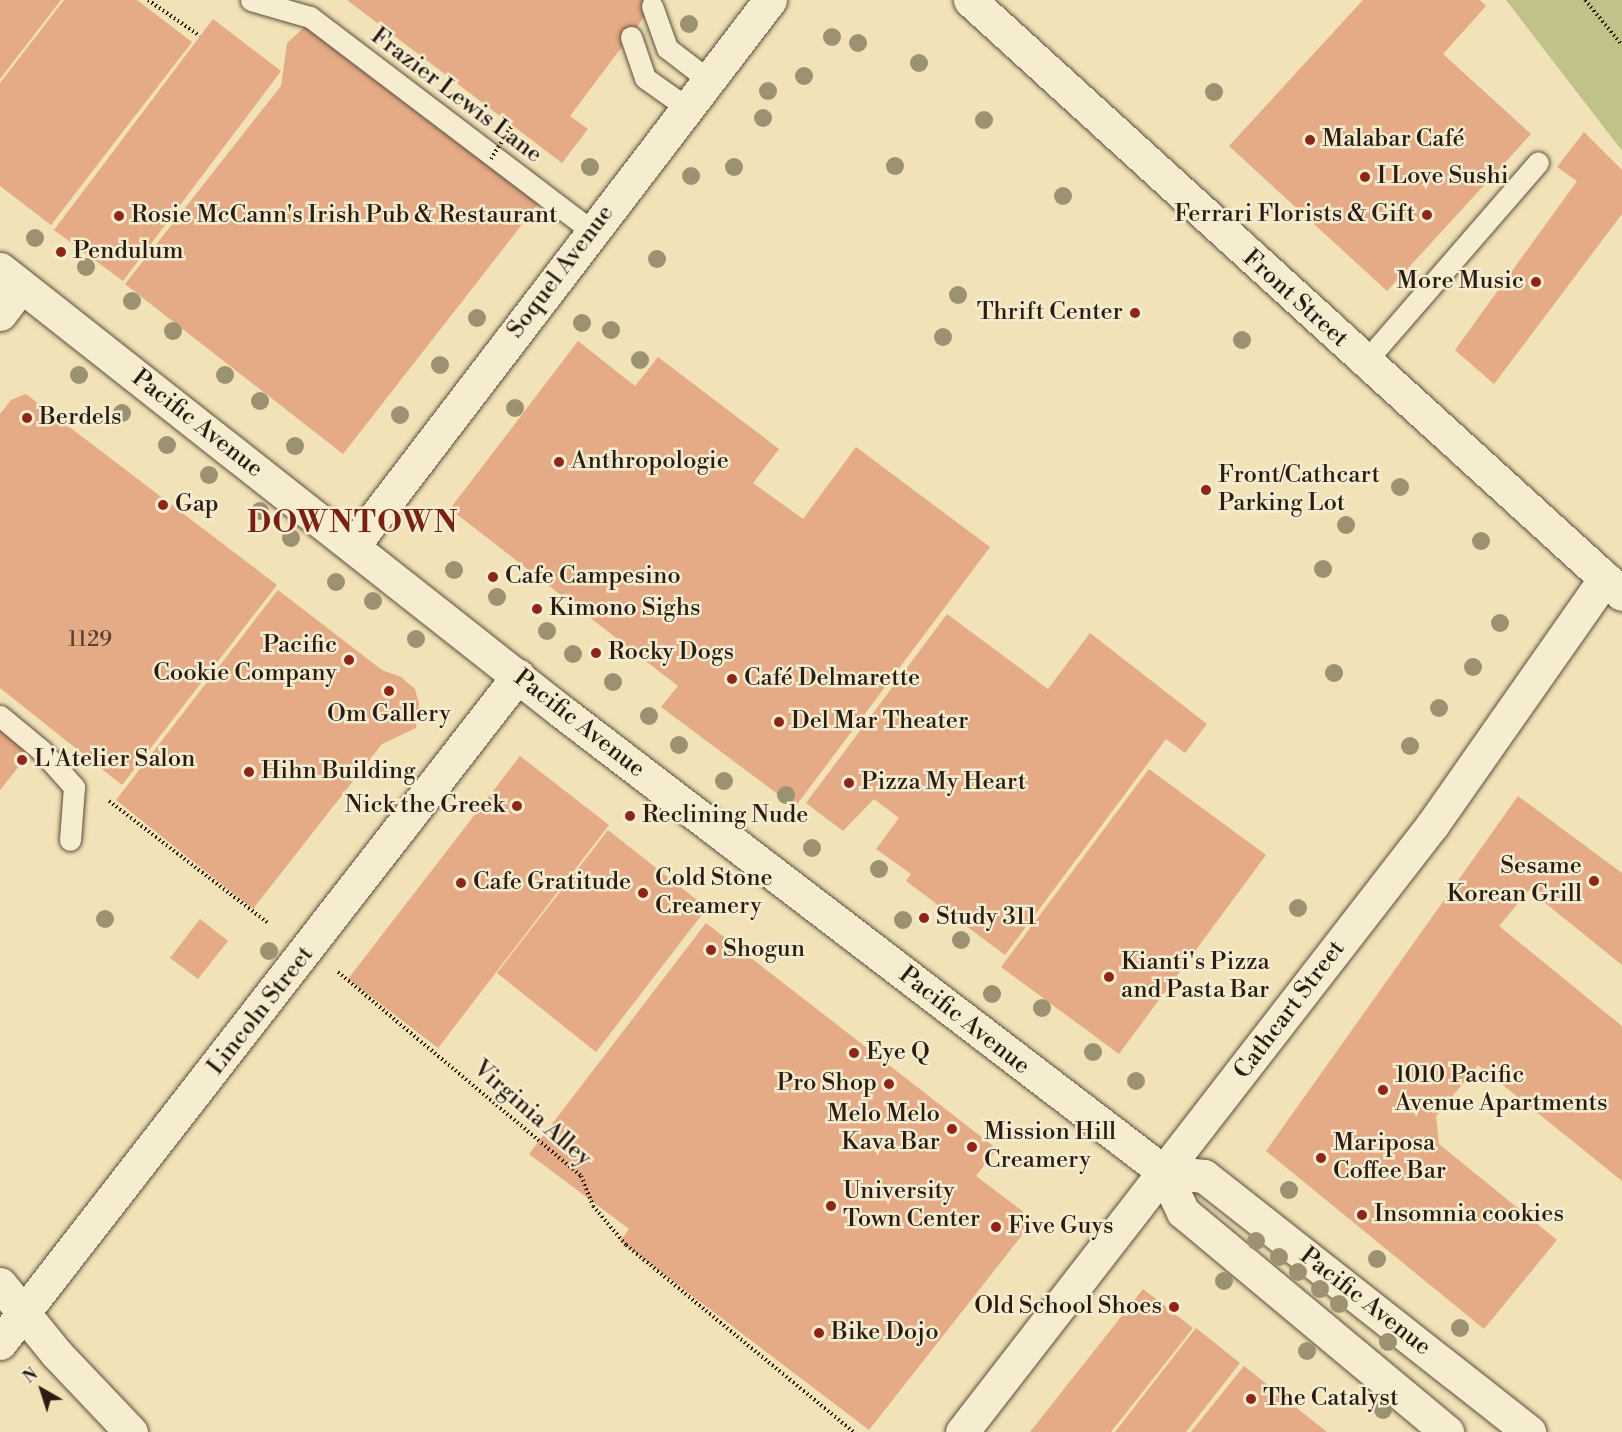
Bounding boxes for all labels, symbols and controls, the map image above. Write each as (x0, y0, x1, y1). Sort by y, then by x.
street label: Frazier Lewis Lane (365, 22, 547, 170)
place label: Malabar Café (1322, 126, 1465, 154)
marker: Malabar Café (1303, 133, 1317, 147)
place label: I Love Sushi (1377, 163, 1509, 191)
marker: I Love Sushi (1358, 170, 1372, 184)
street label: Soquel Avenue (502, 200, 620, 344)
place label: Ferrari Florists & Gift (1174, 201, 1415, 229)
place label: Rosie McCann's Irish Pub & Restaurant (131, 202, 558, 230)
marker: Ferrari Florists & Gift (1420, 208, 1434, 222)
marker: Rosie McCann's Irish Pub & Restaurant (112, 209, 126, 223)
place label: Pendulum (73, 238, 183, 266)
street label: Front Street (1236, 244, 1354, 354)
marker: Pendulum (54, 245, 68, 259)
place label: More Music (1397, 268, 1524, 296)
marker: More Music (1529, 275, 1543, 289)
place label: Thrift Center (977, 299, 1123, 327)
marker: Thrift Center (1128, 306, 1142, 320)
street label: Pacific Avenue (126, 364, 268, 484)
place label: Berdels (39, 404, 122, 432)
marker: Berdels (20, 411, 34, 425)
place label: Anthropologie (571, 448, 729, 476)
marker: Anthropologie (552, 455, 566, 469)
place label: Front/Cathcart Parking Lot (1218, 462, 1380, 518)
marker: Front/Cathcart Parking Lot (1199, 483, 1213, 497)
place label: Gap (175, 491, 219, 519)
marker: Gap (156, 498, 170, 512)
district label: DOWNTOWN (247, 505, 459, 541)
place label: Cafe Campesino (505, 563, 681, 591)
marker: Cafe Campesino (486, 570, 500, 584)
place label: Kimono Sighs (549, 595, 701, 623)
marker: Kimono Sighs (530, 602, 544, 616)
house number: 1129 (68, 627, 112, 653)
place label: Pacific Cookie Company (153, 632, 337, 688)
place label: Rocky Dogs (608, 639, 734, 667)
marker: Rocky Dogs (589, 646, 603, 660)
marker: Pacific Cookie Company (342, 653, 356, 667)
street label: Pacific Avenue (508, 664, 650, 784)
place label: Café Delmarette (744, 665, 920, 693)
marker: Café Delmarette (725, 672, 739, 686)
marker: Om Gallery (382, 684, 396, 698)
place label: Om Gallery (327, 701, 451, 729)
place label: Del Mar Theater (791, 708, 968, 736)
marker: Del Mar Theater (772, 715, 786, 729)
place label: L'Atelier Salon (34, 746, 195, 774)
marker: L'Atelier Salon (15, 753, 29, 767)
place label: Hihn Building (261, 758, 416, 786)
marker: Hihn Building (242, 765, 256, 779)
place label: Pizza My Heart (861, 769, 1026, 797)
marker: Pizza My Heart (842, 776, 856, 790)
place label: Nick the Greek (345, 792, 505, 820)
marker: Nick the Greek (510, 799, 524, 813)
place label: Reclining Nude (642, 802, 808, 830)
marker: Reclining Nude (623, 809, 637, 823)
place label: Sesame Korean Grill (1447, 853, 1582, 909)
place label: Cold Stone Creamery (655, 865, 773, 921)
place label: Cafe Gratitude (473, 869, 631, 897)
marker: Sesame Korean Grill (1587, 874, 1601, 888)
marker: Cafe Gratitude (454, 876, 468, 890)
marker: Cold Stone Creamery (636, 886, 650, 900)
place label: Study 311 (936, 904, 1037, 932)
marker: Study 311 (917, 911, 931, 925)
street label: Cathcart Street (1229, 935, 1351, 1085)
place label: Shogun (723, 936, 805, 964)
street label: Lincoln Street (202, 941, 320, 1081)
marker: Shogun (704, 943, 718, 957)
place label: Kianti's Pizza and Pasta Bar (1121, 949, 1270, 1005)
street label: Pacific Avenue (893, 961, 1035, 1081)
marker: Kianti's Pizza and Pasta Bar (1102, 970, 1116, 984)
place label: Eye Q (866, 1039, 930, 1067)
marker: Eye Q (847, 1046, 861, 1060)
street label: Virginia Alley (467, 1055, 597, 1173)
place label: 1010 Pacific Avenue Apartments (1395, 1062, 1608, 1118)
place label: Pro Shop (777, 1070, 877, 1098)
marker: Pro Shop (882, 1077, 896, 1091)
marker: 1010 Pacific Avenue Apartments (1376, 1083, 1390, 1097)
place label: Melo Melo Kava Bar (827, 1101, 940, 1157)
place label: Mission Hill Creamery (984, 1119, 1116, 1175)
marker: Melo Melo Kava Bar (945, 1122, 959, 1136)
place label: Mariposa Coffee Bar (1333, 1130, 1446, 1186)
marker: Mission Hill Creamery (965, 1140, 979, 1154)
marker: Mariposa Coffee Bar (1314, 1151, 1328, 1165)
place label: University Town Center (843, 1178, 980, 1234)
marker: University Town Center (824, 1199, 838, 1213)
place label: Insomnia cookies (1374, 1201, 1564, 1229)
marker: Insomnia cookies (1355, 1208, 1369, 1222)
place label: Five Guys (1008, 1213, 1114, 1241)
marker: Five Guys (989, 1220, 1003, 1234)
street label: Pacific Avenue (1294, 1242, 1436, 1362)
place label: Old School Shoes (974, 1293, 1162, 1321)
marker: Old School Shoes (1167, 1300, 1181, 1314)
place label: Bike Dojo (831, 1319, 939, 1347)
marker: Bike Dojo (812, 1326, 826, 1340)
north arrow (12, 1360, 72, 1420)
text: N (19, 1364, 42, 1388)
place label: The Catalyst (1263, 1385, 1399, 1413)
marker: The Catalyst (1244, 1392, 1258, 1406)

